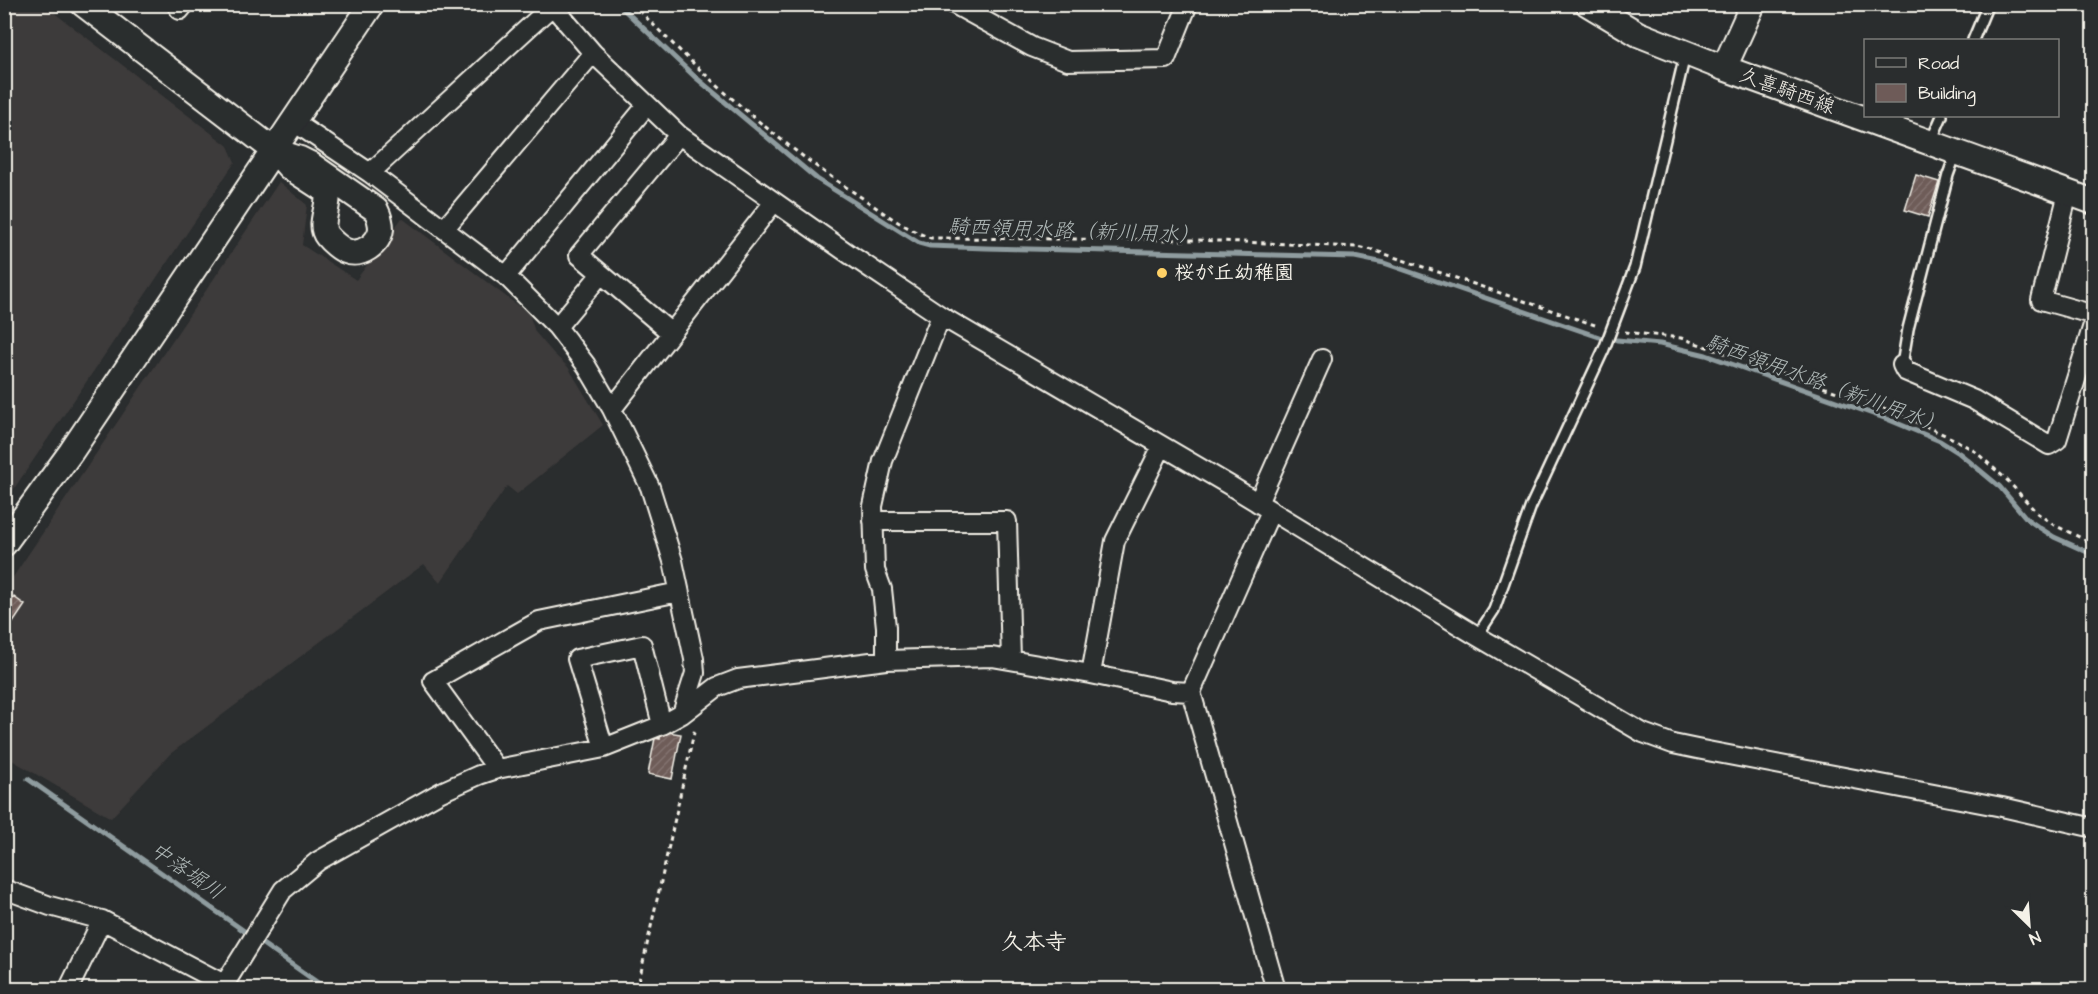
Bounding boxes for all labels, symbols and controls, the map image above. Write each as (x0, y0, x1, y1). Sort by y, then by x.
legend (1864, 39, 2059, 117)
text: Road (1918, 51, 1959, 76)
street label: 久喜騎西線 (1735, 61, 1839, 121)
text: Building (1918, 81, 1976, 107)
water label: 騎西領用水路（新川用水） (948, 212, 1200, 250)
place label: 桜が丘幼稚園 (1174, 259, 1294, 287)
marker: 桜が丘幼稚園 (1155, 266, 1169, 280)
water label: 騎西領用水路（新川用水） (1702, 327, 1948, 441)
water label: 中落堀川 (144, 835, 230, 907)
north arrow (1999, 895, 2059, 955)
text: N (2026, 926, 2044, 950)
district label: 久本寺 (1001, 927, 1067, 958)

